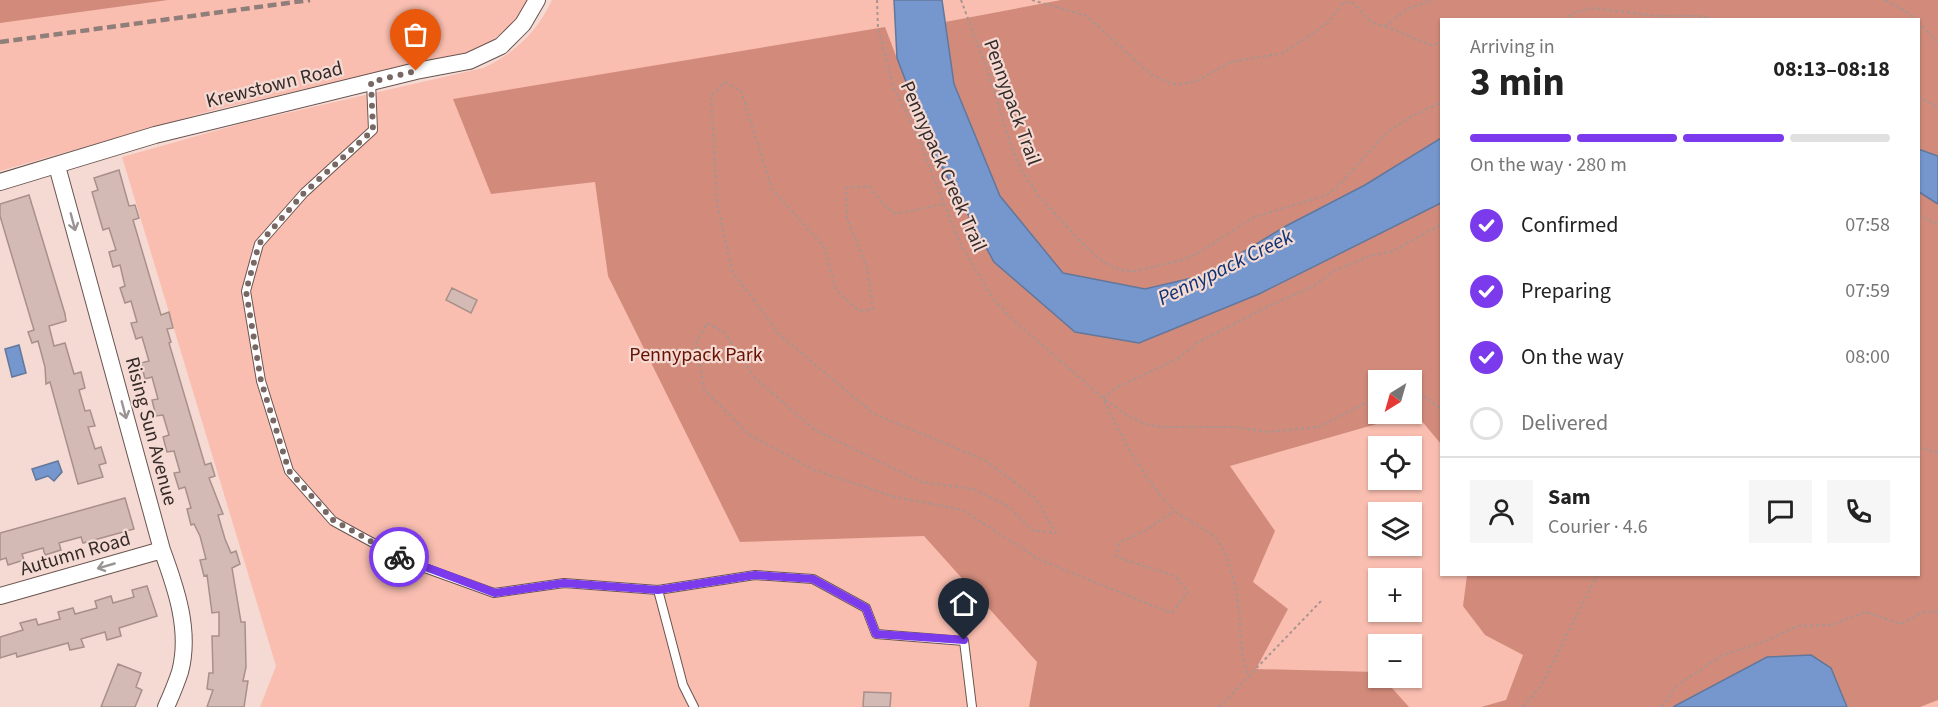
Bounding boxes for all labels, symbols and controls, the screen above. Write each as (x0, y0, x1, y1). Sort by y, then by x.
pin (390, 9, 441, 71)
icon: bag (399, 18, 432, 51)
text: Arriving in (1470, 33, 1555, 61)
street label: Pennypack Trail (976, 35, 1048, 169)
text: 08:13–08:18 (1773, 53, 1890, 85)
street label: Krewstown Road (203, 54, 346, 116)
text: 3 min (1470, 55, 1565, 111)
street label: Pennypack Creek Trail (893, 77, 993, 256)
text: On the way · 280 m (1470, 151, 1627, 179)
icon: check (1470, 209, 1503, 242)
text: Confirmed (1521, 209, 1618, 241)
text: 07:58 (1845, 211, 1890, 239)
one-way arrow (67, 212, 79, 231)
water label: Pennypack Creek (1152, 221, 1299, 313)
icon: check (1470, 275, 1503, 308)
text: Preparing (1521, 275, 1611, 307)
text: 07:59 (1845, 277, 1890, 305)
park label: Pennypack Park (629, 341, 763, 369)
icon: check (1470, 341, 1503, 374)
text: On the way (1521, 341, 1624, 373)
text: 08:00 (1845, 343, 1890, 371)
street label: Rising Sun Avenue (118, 354, 184, 509)
north arrow (1368, 370, 1422, 424)
map controls (1368, 370, 1422, 688)
one-way arrow (119, 400, 130, 419)
text: Delivered (1521, 407, 1608, 439)
button: locate (1368, 436, 1422, 490)
button: person (1470, 480, 1533, 543)
button: chat (1749, 480, 1812, 543)
button: phone (1827, 480, 1890, 543)
text: Sam (1548, 481, 1591, 513)
button: layers (1368, 502, 1422, 556)
text: Courier · 4.6 (1548, 513, 1648, 541)
street label: Autumn Road (17, 525, 134, 583)
courier (369, 527, 429, 587)
icon: bike (383, 541, 416, 574)
one-way arrow (97, 561, 116, 572)
button: + (1368, 568, 1422, 622)
pin (938, 578, 989, 640)
icon: home (947, 587, 980, 620)
button: − (1368, 634, 1422, 688)

